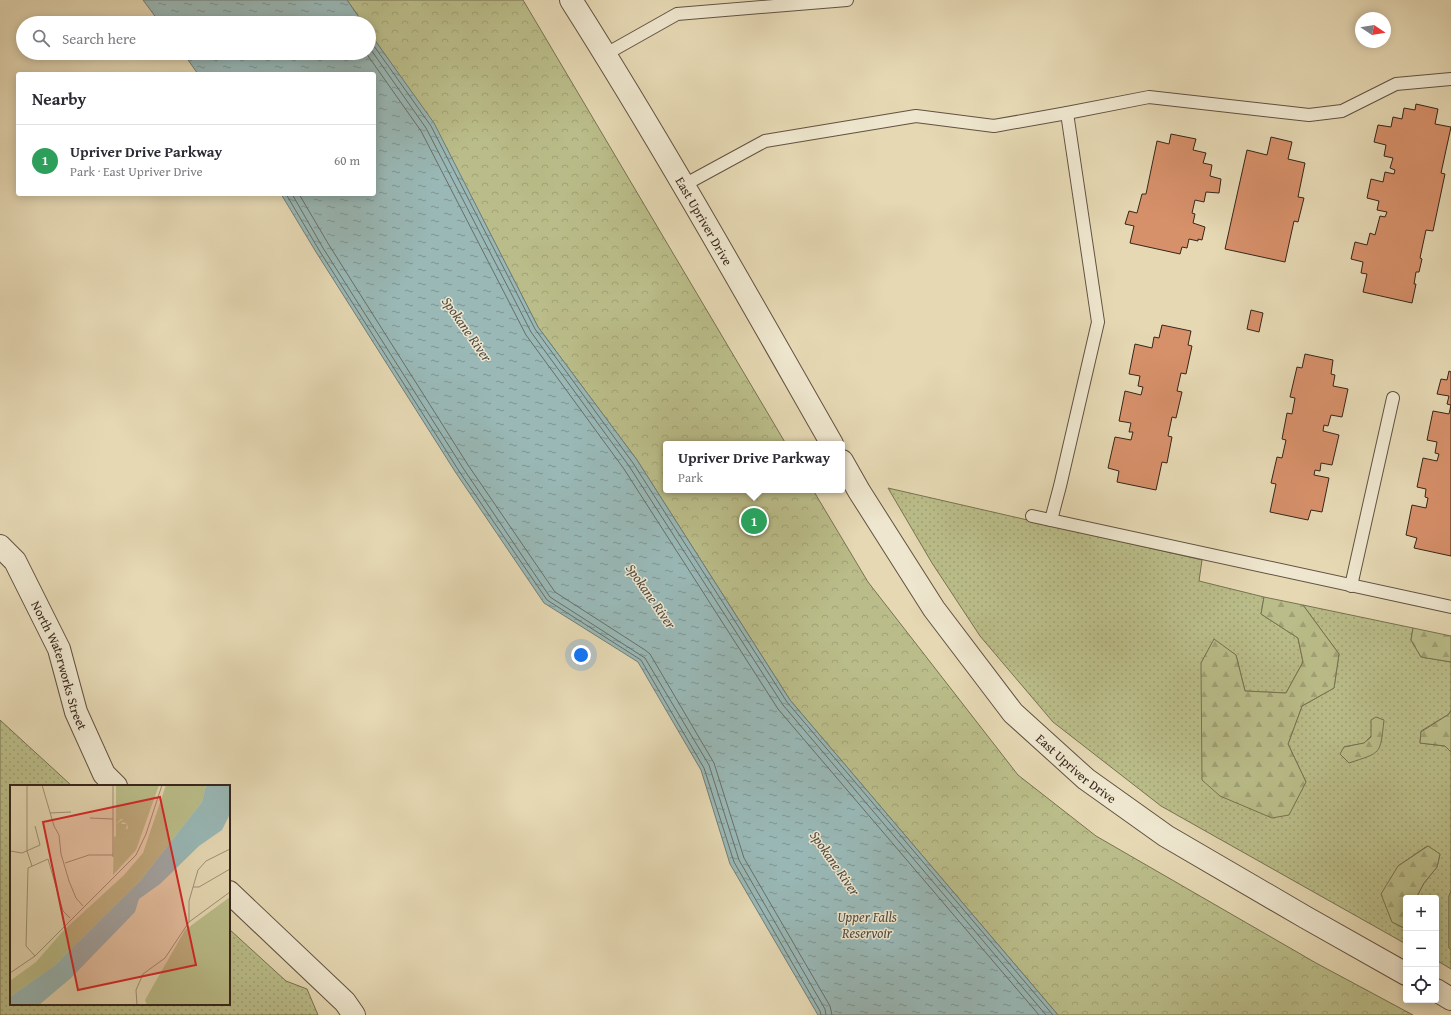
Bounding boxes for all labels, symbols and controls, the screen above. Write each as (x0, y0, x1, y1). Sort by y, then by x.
north arrow (1355, 12, 1391, 48)
search box (16, 16, 376, 60)
icon: search (30, 27, 52, 49)
text: Search here (62, 28, 136, 49)
text: Nearby (32, 86, 86, 111)
text: Upriver Drive Parkway (70, 141, 222, 162)
text: 1 (42, 151, 48, 170)
text: 60 m (334, 151, 360, 170)
text: Park · East Upriver Drive (70, 162, 203, 181)
street label: East Upriver Drive (671, 173, 738, 269)
water label: Spokane River (437, 292, 497, 366)
popup (663, 441, 845, 493)
text: Upriver Drive Parkway (678, 447, 830, 468)
text: Park (678, 468, 703, 487)
pin: 1 (741, 506, 767, 536)
water label: Spokane River (621, 559, 681, 633)
street label: North Waterworks Street (27, 597, 92, 733)
your location (571, 645, 591, 665)
street label: East Upriver Drive (1032, 729, 1120, 807)
inset map (10, 785, 230, 1005)
water label: Spokane River (805, 826, 865, 900)
map controls (1403, 895, 1439, 1003)
button: + (1403, 895, 1439, 931)
water label: Upper Falls Reservoir (837, 907, 897, 943)
button: − (1403, 931, 1439, 967)
button: locate (1403, 967, 1439, 1003)

